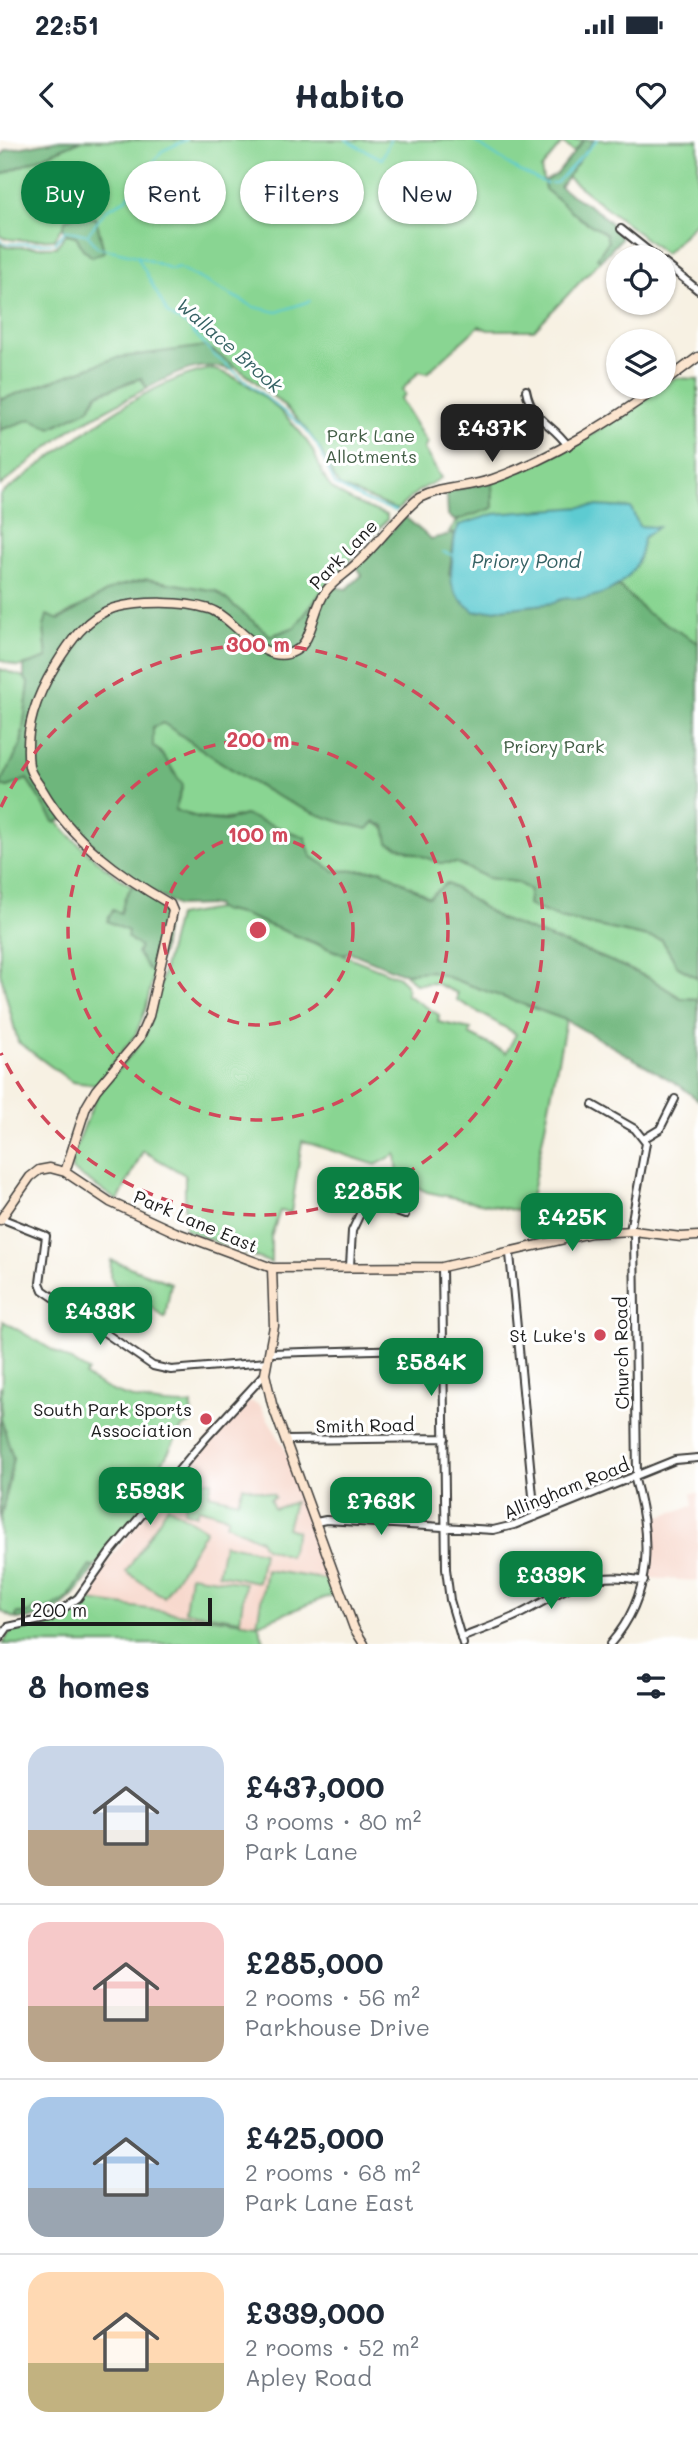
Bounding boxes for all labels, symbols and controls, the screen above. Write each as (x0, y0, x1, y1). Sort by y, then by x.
text: 22:51 (35, 8, 99, 42)
text: Habito (294, 74, 404, 116)
icon: back (28, 76, 66, 114)
icon: heart (632, 76, 670, 114)
chip: Buy (21, 161, 110, 224)
chip: Rent (124, 161, 226, 224)
chip: Filters (240, 161, 364, 224)
chip: New (378, 161, 477, 224)
map controls (606, 245, 676, 399)
button: locate (606, 245, 676, 315)
water label: Wallace Brook (172, 292, 289, 399)
button: layers (606, 329, 676, 399)
pin: £437K (443, 404, 541, 464)
text: £437K (457, 412, 527, 442)
park label: Park Lane Allotments (325, 423, 417, 468)
street label: Park Lane (304, 514, 382, 594)
water label: Priory Pond (471, 548, 582, 573)
text: 300 m (226, 630, 290, 657)
text: 200 m (227, 725, 289, 752)
park label: Priory Park (503, 734, 605, 758)
text: 100 m (228, 820, 288, 847)
centre of rings (246, 918, 270, 942)
pin: £285K (319, 1168, 417, 1227)
text: £285K (333, 1175, 403, 1205)
street label: Park Lane East (130, 1184, 262, 1258)
pin: £425K (523, 1194, 621, 1253)
text: £425K (537, 1201, 607, 1231)
pin: £433K (51, 1288, 149, 1347)
text: £433K (64, 1295, 136, 1325)
street label: Church Road (608, 1296, 634, 1410)
place label: St Luke's (509, 1323, 586, 1347)
marker: St Luke's (592, 1327, 608, 1343)
pin: £584K (382, 1338, 480, 1398)
text: £584K (395, 1346, 467, 1376)
place label: South Park Sports Association (33, 1397, 192, 1442)
marker: South Park Sports Association (198, 1411, 214, 1427)
street label: Smith Road (315, 1412, 415, 1438)
street label: Allingham Road (500, 1452, 632, 1524)
pin: £593K (101, 1468, 199, 1527)
text: £593K (115, 1475, 185, 1505)
pin: £763K (332, 1478, 430, 1537)
text: £763K (346, 1485, 416, 1515)
pin: £339K (502, 1552, 600, 1611)
text: £339K (516, 1559, 586, 1589)
scale bar (21, 1595, 212, 1627)
text: 200 m (32, 1597, 87, 1622)
text: 8 homes (28, 1666, 150, 1706)
icon: filters (632, 1667, 670, 1705)
text: £437,000 (245, 1766, 384, 1806)
icon: home (84, 1774, 168, 1858)
text: 3 rooms · 80 m² (245, 1806, 421, 1836)
text: Park Lane (245, 1836, 358, 1866)
text: £285,000 (245, 1942, 384, 1982)
icon: home (84, 1950, 168, 2034)
text: 2 rooms · 56 m² (245, 1982, 420, 2012)
text: Parkhouse Drive (245, 2012, 430, 2042)
text: £425,000 (245, 2117, 384, 2157)
icon: home (84, 2125, 168, 2209)
text: 2 rooms · 68 m² (245, 2157, 420, 2187)
text: Park Lane East (245, 2187, 414, 2217)
text: £339,000 (245, 2292, 385, 2332)
icon: home (84, 2300, 168, 2384)
text: 2 rooms · 52 m² (245, 2332, 419, 2362)
text: Apley Road (245, 2362, 372, 2392)

